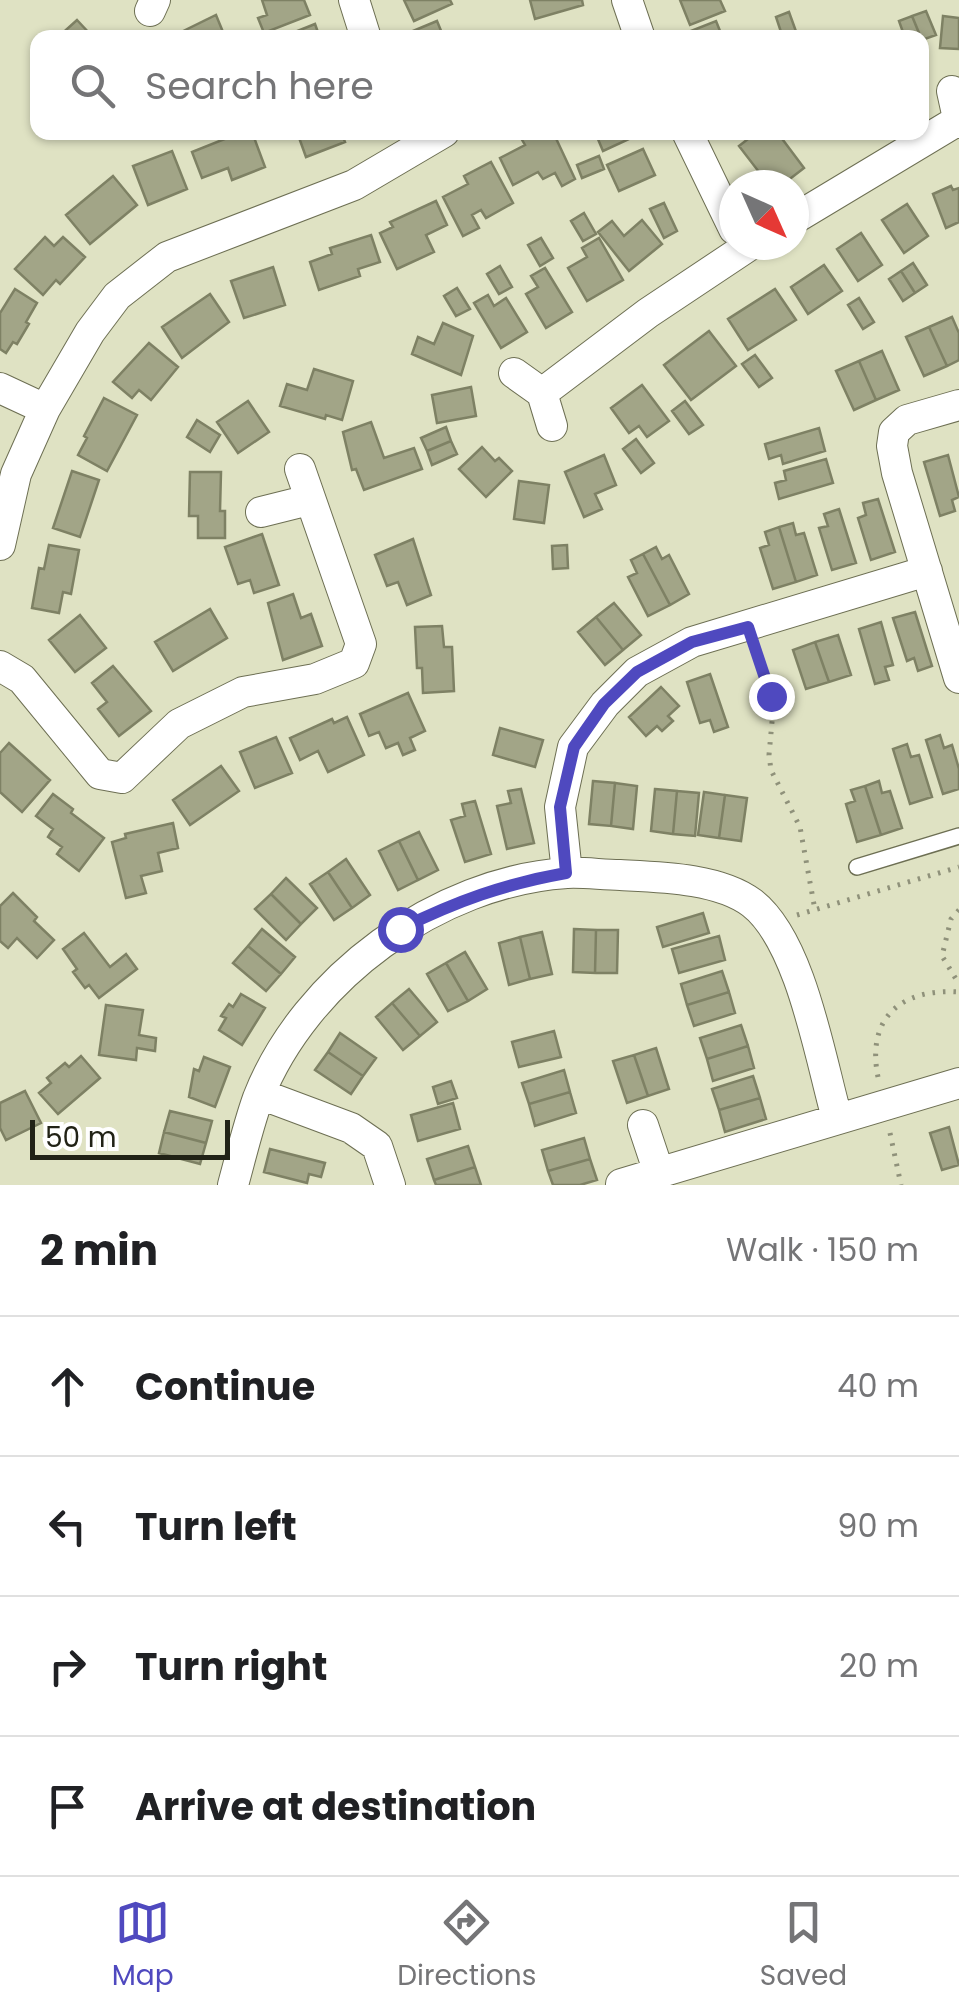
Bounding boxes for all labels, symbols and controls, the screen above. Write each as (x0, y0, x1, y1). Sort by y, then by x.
search box (30, 30, 929, 140)
icon: search (65, 58, 120, 113)
text: Search here (145, 59, 374, 112)
north arrow (719, 170, 809, 260)
route end (749, 674, 795, 720)
route start (378, 907, 424, 953)
scale bar (30, 1115, 230, 1160)
text: 50 m (45, 1118, 116, 1157)
text: 2 min (40, 1221, 158, 1280)
text: Walk · 150 m (726, 1227, 919, 1272)
icon: ahead (40, 1359, 95, 1414)
text: Continue (135, 1360, 315, 1413)
text: 40 m (837, 1363, 919, 1408)
icon: left (40, 1499, 95, 1554)
text: Turn left (135, 1500, 297, 1553)
text: 90 m (837, 1503, 919, 1548)
icon: right (40, 1639, 95, 1694)
text: Turn right (135, 1640, 327, 1693)
text: 20 m (839, 1643, 919, 1688)
icon: arrive (40, 1779, 95, 1834)
text: Arrive at destination (135, 1780, 536, 1833)
tab: Map (112, 1895, 174, 1997)
tab: Directions (397, 1895, 536, 1997)
tab: Saved (760, 1895, 847, 1997)

